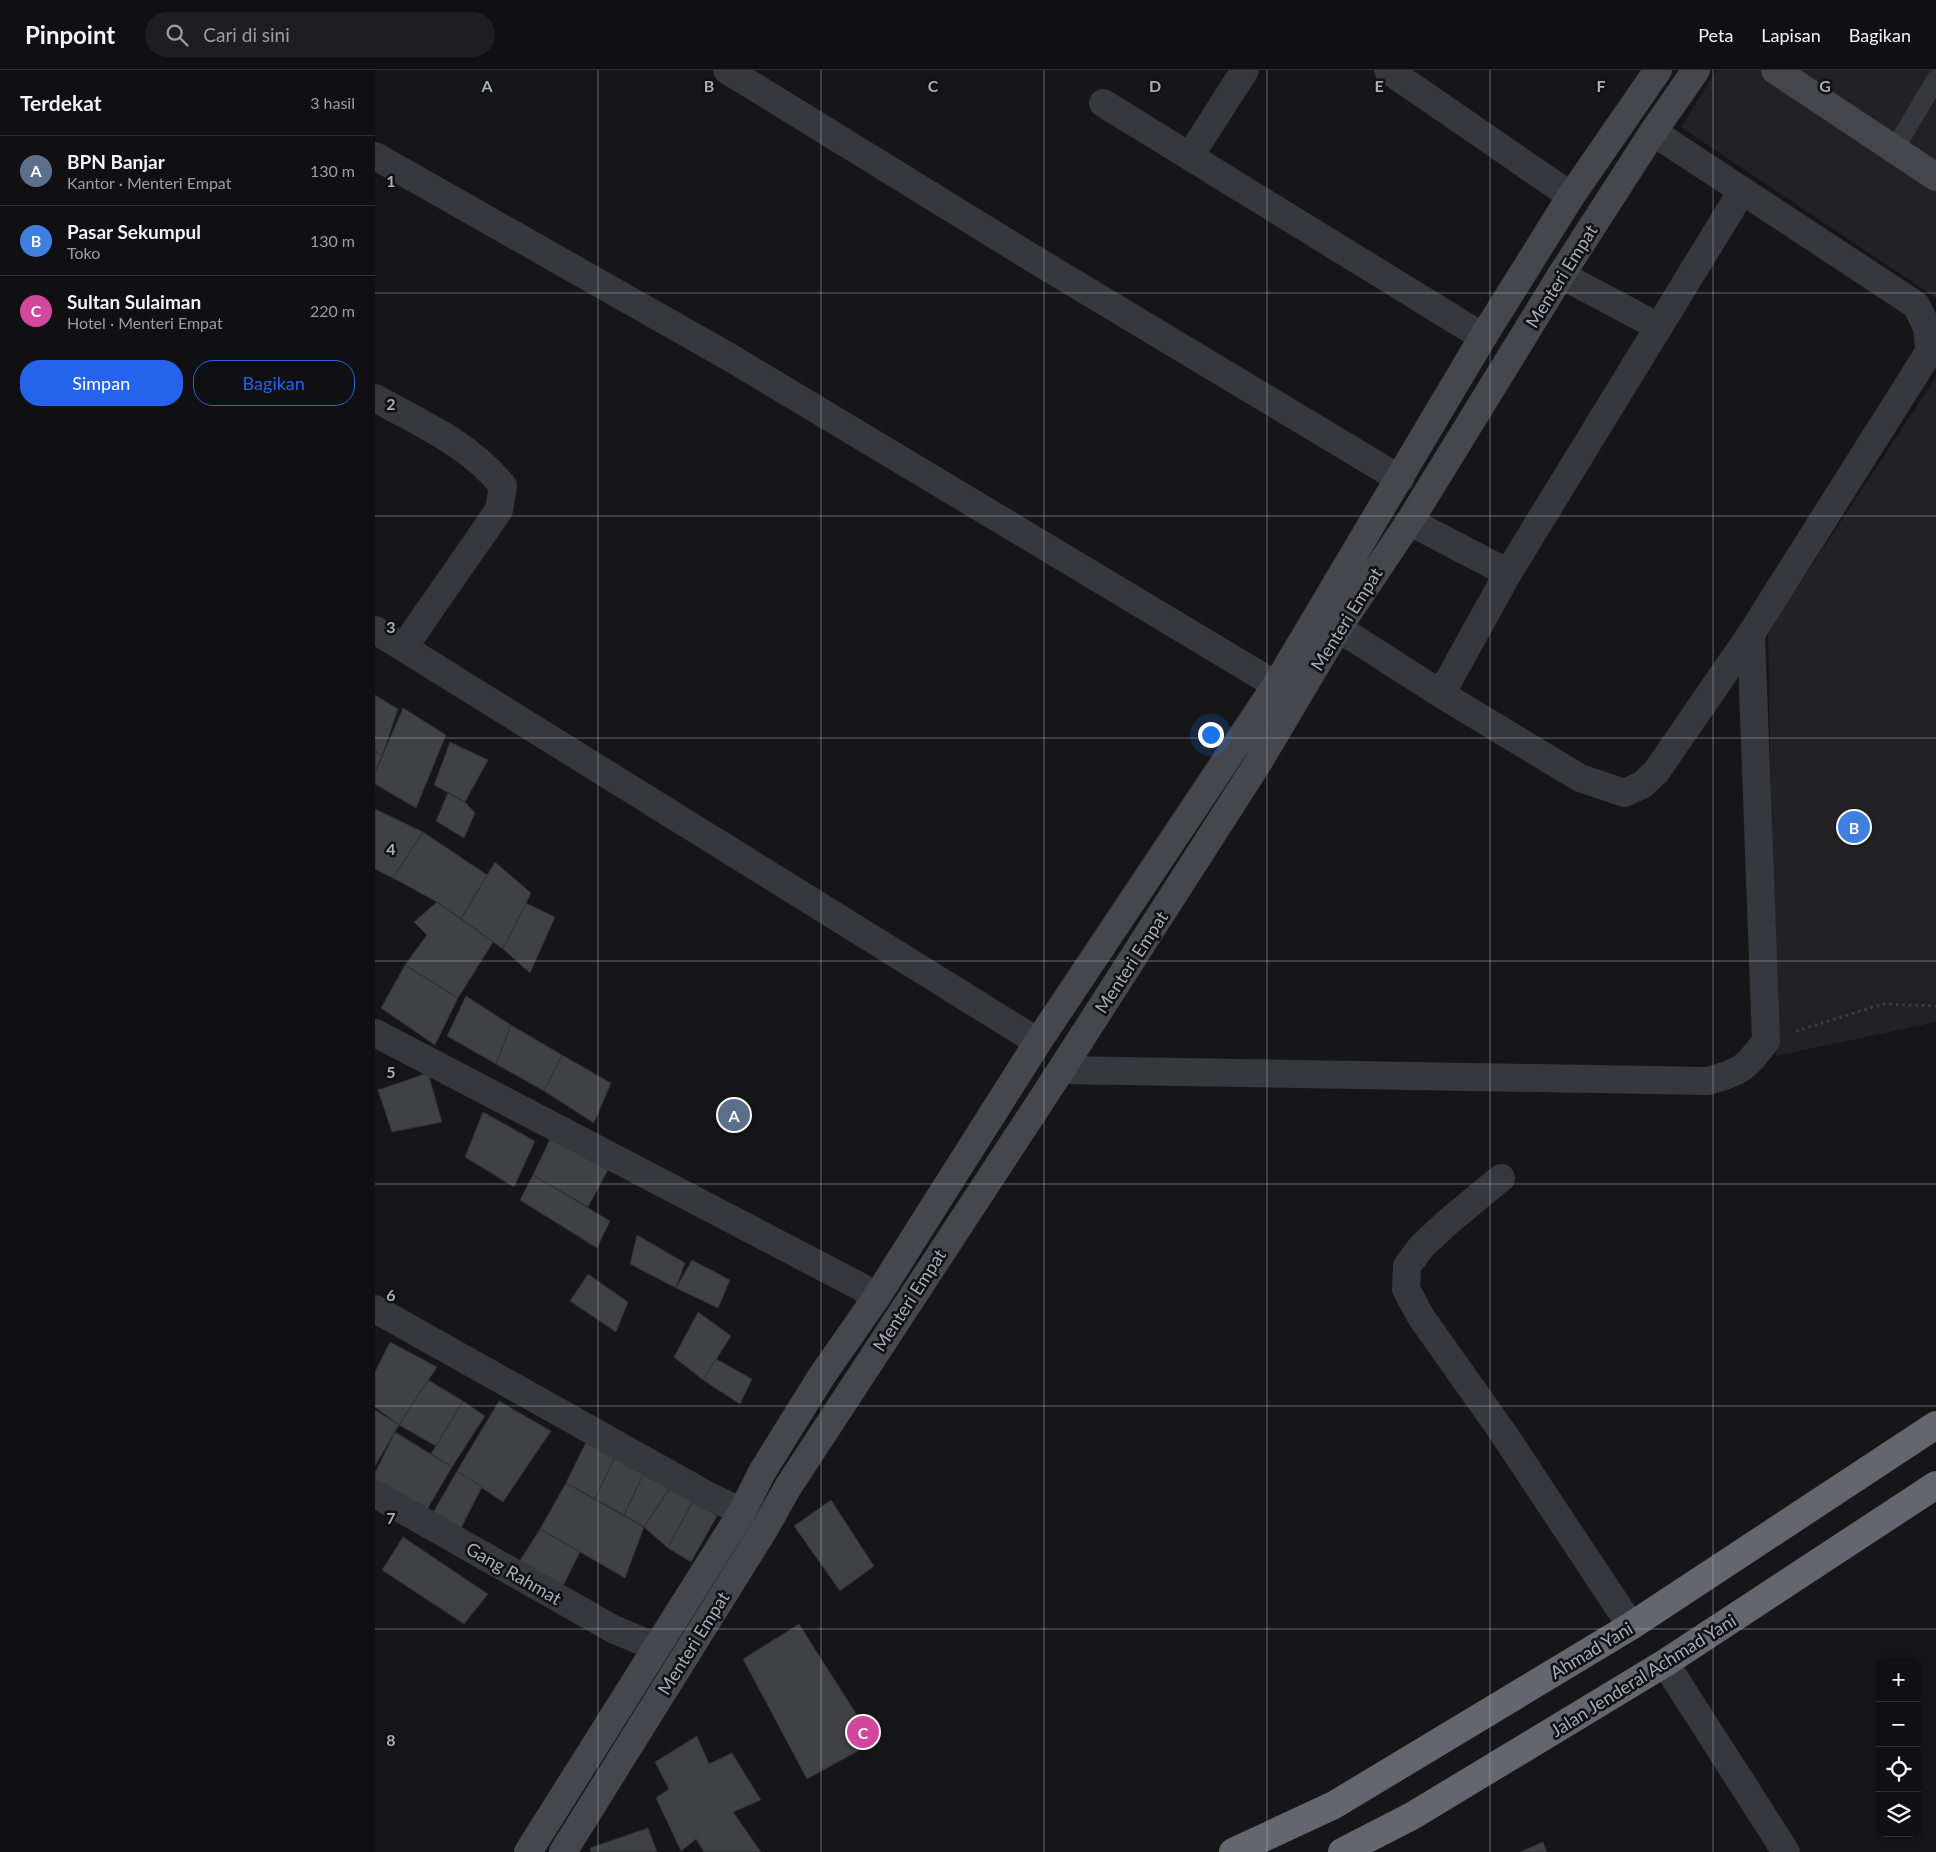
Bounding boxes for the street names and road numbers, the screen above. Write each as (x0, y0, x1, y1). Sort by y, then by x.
street label: Menteri Empat (1521, 220, 1602, 332)
street label: Menteri Empat (1306, 563, 1387, 675)
street label: Menteri Empat (1090, 906, 1173, 1017)
street label: Menteri Empat (868, 1244, 951, 1355)
street label: Gang Rahmat (462, 1537, 566, 1609)
street label: Menteri Empat (653, 1587, 734, 1699)
street label: Jalan Jenderal Achmad Yani (1546, 1609, 1740, 1741)
street label: Ahmad Yani (1546, 1617, 1636, 1683)

